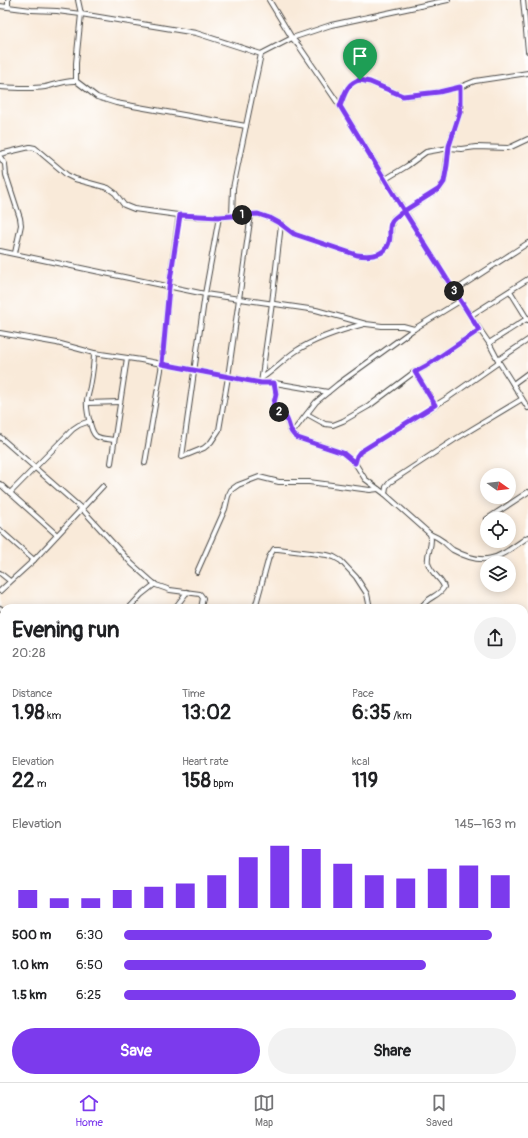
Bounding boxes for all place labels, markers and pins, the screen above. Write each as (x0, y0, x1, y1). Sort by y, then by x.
pin (343, 39, 377, 80)
pin: 1 (232, 205, 252, 225)
pin: 3 (444, 281, 464, 301)
pin: 2 (269, 402, 289, 422)

